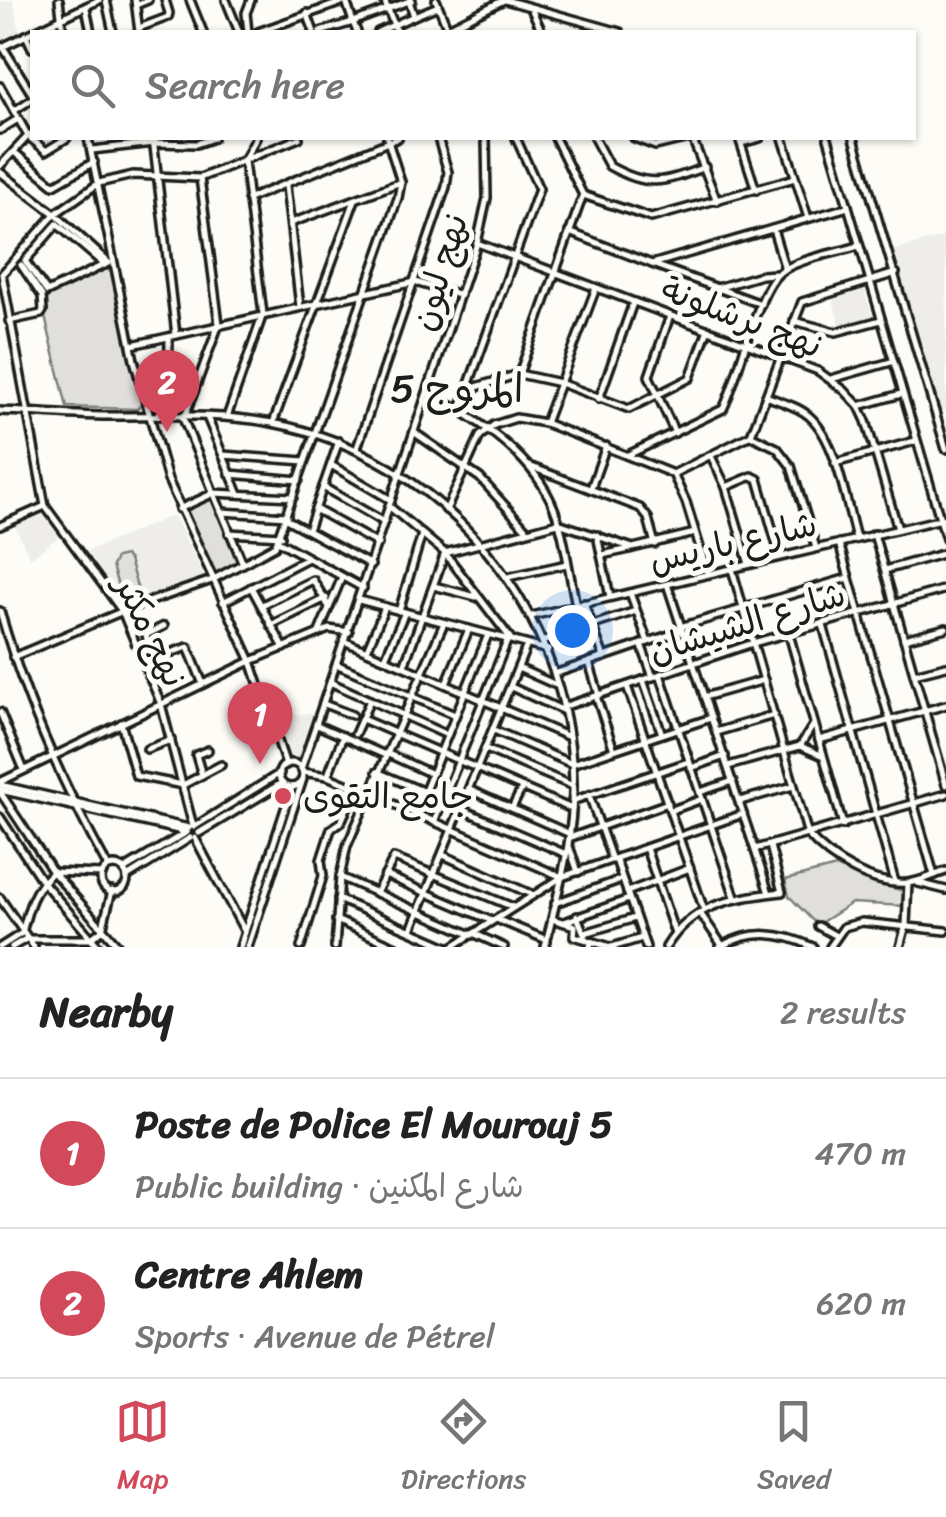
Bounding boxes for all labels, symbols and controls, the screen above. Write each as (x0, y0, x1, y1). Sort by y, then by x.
search box (30, 30, 916, 140)
text: Search here (145, 52, 345, 119)
icon: search (65, 58, 120, 113)
street label: نهج ليون (392, 205, 486, 339)
street label: نهج برشلونة (652, 258, 832, 376)
pin: 2 (134, 350, 200, 432)
district label: المروج 5 (390, 353, 524, 424)
street label: شارع باريس (643, 493, 823, 591)
street label: نهج مكثر (96, 561, 205, 698)
street label: شارع الشيشان (641, 563, 853, 681)
your location (547, 605, 598, 656)
pin: 1 (228, 682, 292, 764)
place label: جامع التقوى (303, 765, 474, 827)
marker: جامع التقوى (272, 785, 294, 807)
text: Nearby (40, 975, 173, 1049)
text: 2 results (780, 984, 906, 1041)
text: Poste de Police El Mourouj 5 (135, 1091, 613, 1158)
text: 1 (66, 1125, 79, 1182)
text: 470 m (815, 1125, 906, 1182)
text: Public building · شارع المكنين (135, 1158, 524, 1215)
text: Centre Ahlem (135, 1241, 364, 1308)
text: 2 (63, 1275, 82, 1332)
text: 620 m (816, 1275, 906, 1332)
text: Sports · Avenue de Pétrel (135, 1308, 495, 1365)
tab: Map (115, 1394, 170, 1503)
tab: Directions (401, 1394, 526, 1503)
tab: Saved (757, 1394, 831, 1503)

